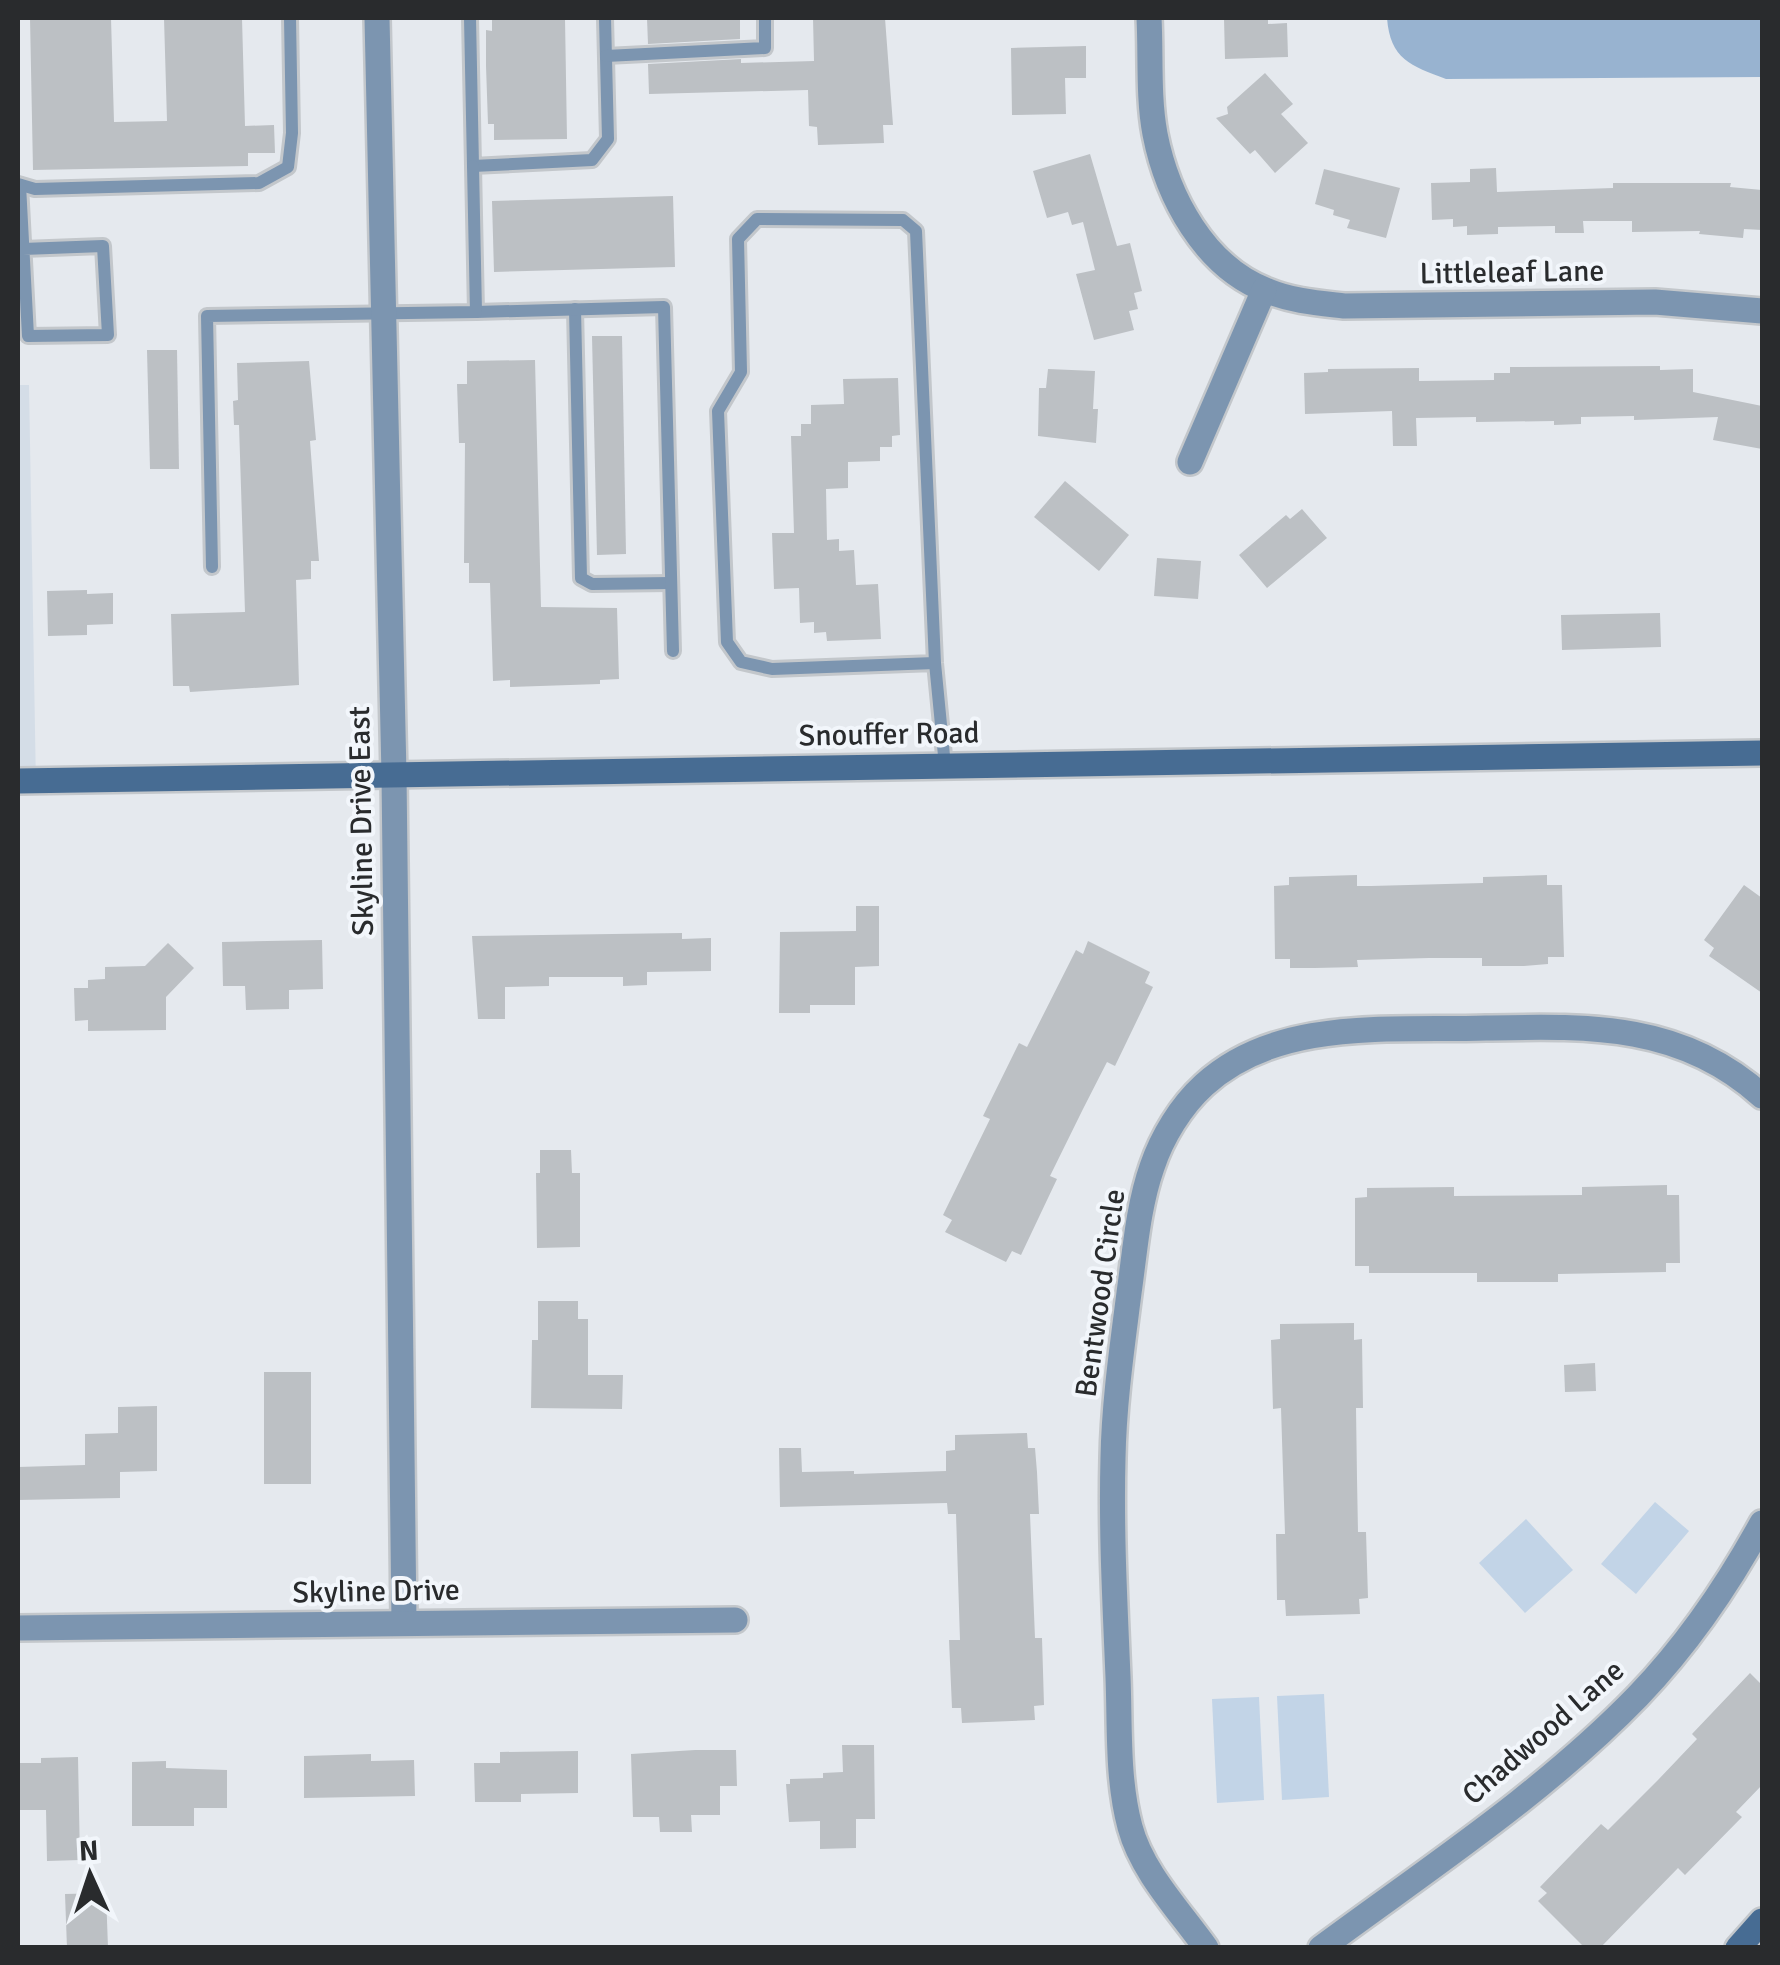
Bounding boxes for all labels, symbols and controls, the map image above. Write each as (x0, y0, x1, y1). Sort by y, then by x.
street label: Littleleaf Lane (1419, 252, 1605, 293)
street label: Skyline Drive East (341, 706, 382, 936)
street label: Snouffer Road (798, 714, 980, 755)
street label: Bentwood Circle (1068, 1187, 1133, 1399)
street label: Skyline Drive (292, 1572, 460, 1611)
street label: Chadwood Lane (1455, 1652, 1632, 1813)
north arrow (40, 1825, 140, 1925)
text: N (78, 1834, 99, 1869)

